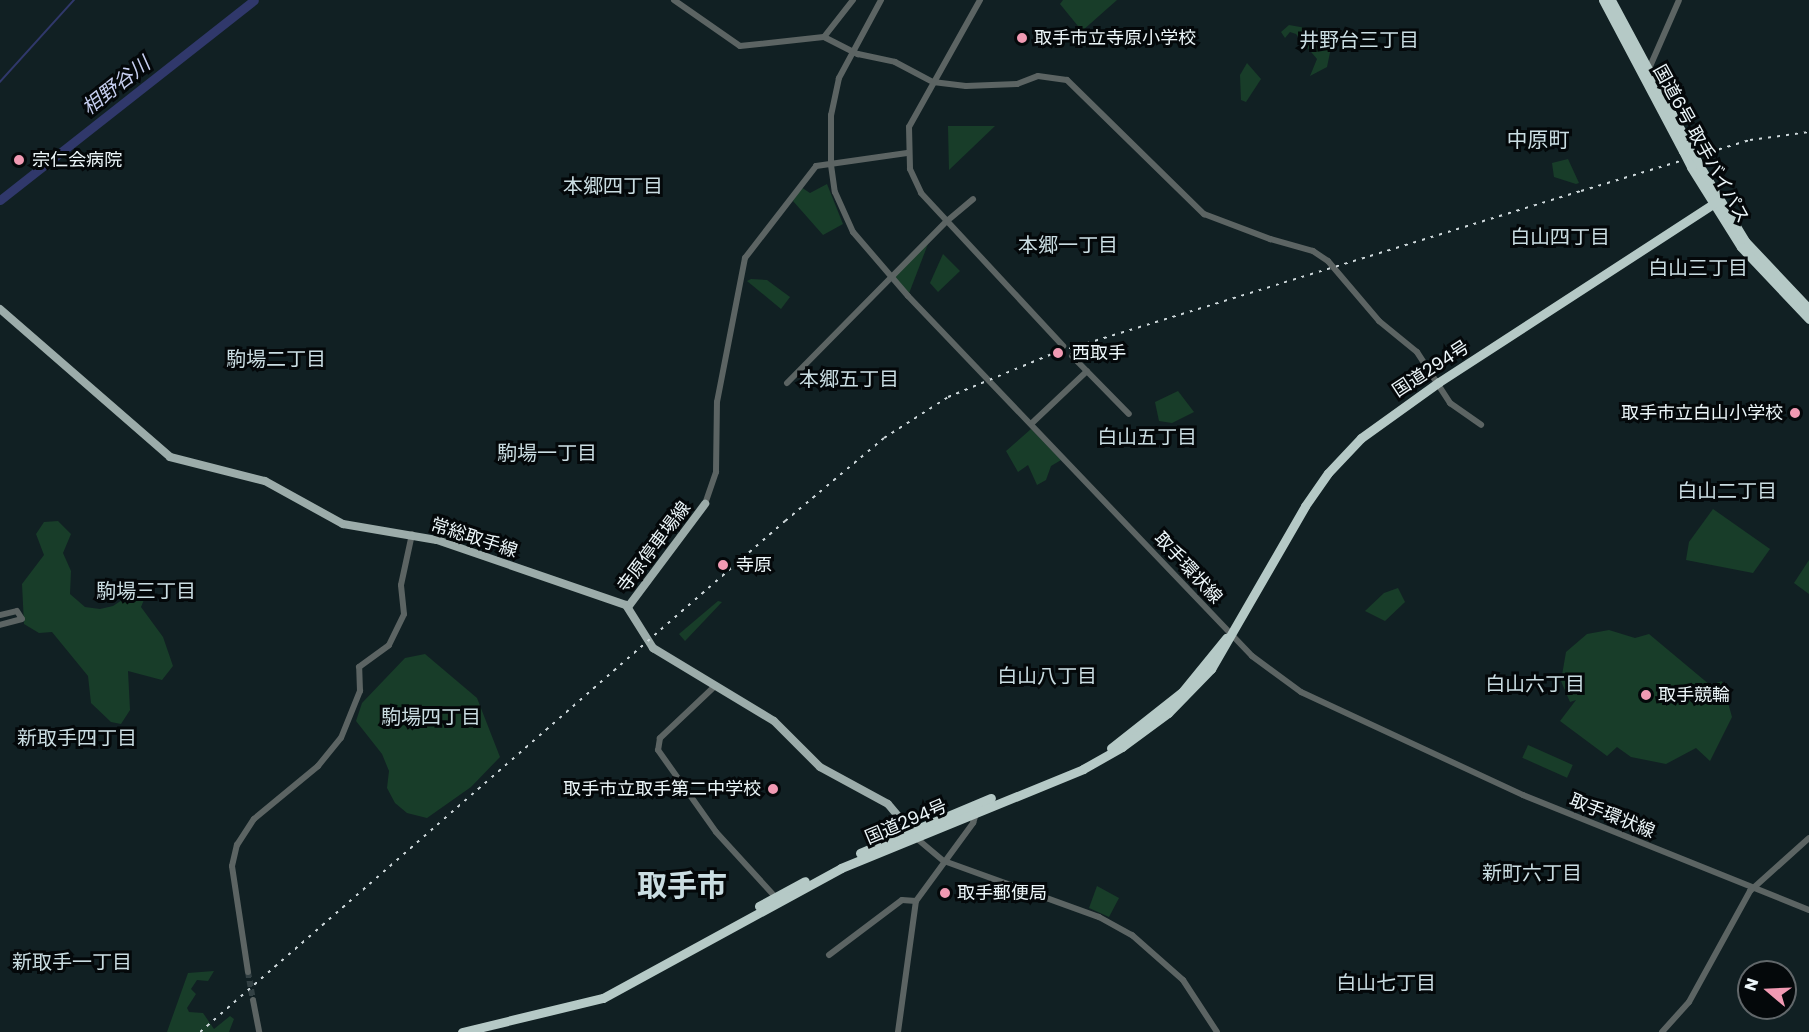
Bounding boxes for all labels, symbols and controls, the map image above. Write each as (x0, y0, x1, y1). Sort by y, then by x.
place label: 取手市立寺原小学校 (1034, 27, 1196, 49)
district label: 井野台三丁目 (1299, 28, 1419, 52)
marker: 取手市立寺原小学校 (1015, 31, 1029, 45)
water label: 相野谷川 (77, 52, 155, 120)
street label: 国道6号 取手バイパス (1648, 61, 1754, 227)
district label: 中原町 (1507, 127, 1569, 153)
place label: 宗仁会病院 (32, 149, 122, 171)
marker: 宗仁会病院 (10, 151, 28, 169)
district label: 本郷四丁目 (563, 174, 663, 198)
district label: 白山四丁目 (1510, 225, 1610, 249)
district label: 本郷一丁目 (1018, 233, 1118, 257)
district label: 白山三丁目 (1648, 256, 1748, 280)
street label: 国道294号 (1389, 336, 1473, 402)
place label: 西取手 (1072, 342, 1126, 364)
marker: 西取手 (1049, 344, 1067, 362)
district label: 駒場二丁目 (226, 347, 326, 371)
district label: 本郷五丁目 (799, 367, 899, 391)
place label: 取手市立白山小学校 (1621, 402, 1783, 424)
marker: 取手市立白山小学校 (1788, 406, 1802, 420)
district label: 白山五丁目 (1097, 425, 1197, 449)
district label: 駒場一丁目 (497, 441, 597, 465)
district label: 白山二丁目 (1677, 479, 1777, 503)
street label: 寺原停車場線 (613, 497, 695, 597)
street label: 常総取手線 (428, 514, 520, 562)
street label: 取手環状線 (1149, 528, 1227, 608)
place label: 寺原 (736, 554, 772, 576)
marker: 寺原 (714, 556, 732, 574)
district label: 駒場三丁目 (96, 579, 196, 603)
district label: 白山八丁目 (997, 664, 1097, 688)
district label: 白山六丁目 (1485, 672, 1585, 696)
place label: 取手競輪 (1658, 684, 1730, 706)
marker: 取手競輪 (1639, 688, 1653, 702)
district label: 駒場四丁目 (381, 705, 481, 729)
district label: 新取手四丁目 (17, 726, 137, 750)
place label: 取手市立取手第二中学校 (563, 778, 761, 800)
marker: 取手市立取手第二中学校 (766, 782, 780, 796)
street label: 取手環状線 (1566, 789, 1658, 843)
street label: 国道294号 (862, 795, 950, 849)
district label: 新町六丁目 (1482, 861, 1582, 885)
district label: 取手市 (637, 868, 727, 904)
place label: 取手郵便局 (957, 882, 1047, 904)
marker: 取手郵便局 (938, 886, 952, 900)
district label: 新取手一丁目 (12, 950, 132, 974)
north arrow (1737, 960, 1797, 1020)
district label: 白山七丁目 (1336, 971, 1436, 995)
text: N (1739, 975, 1764, 994)

